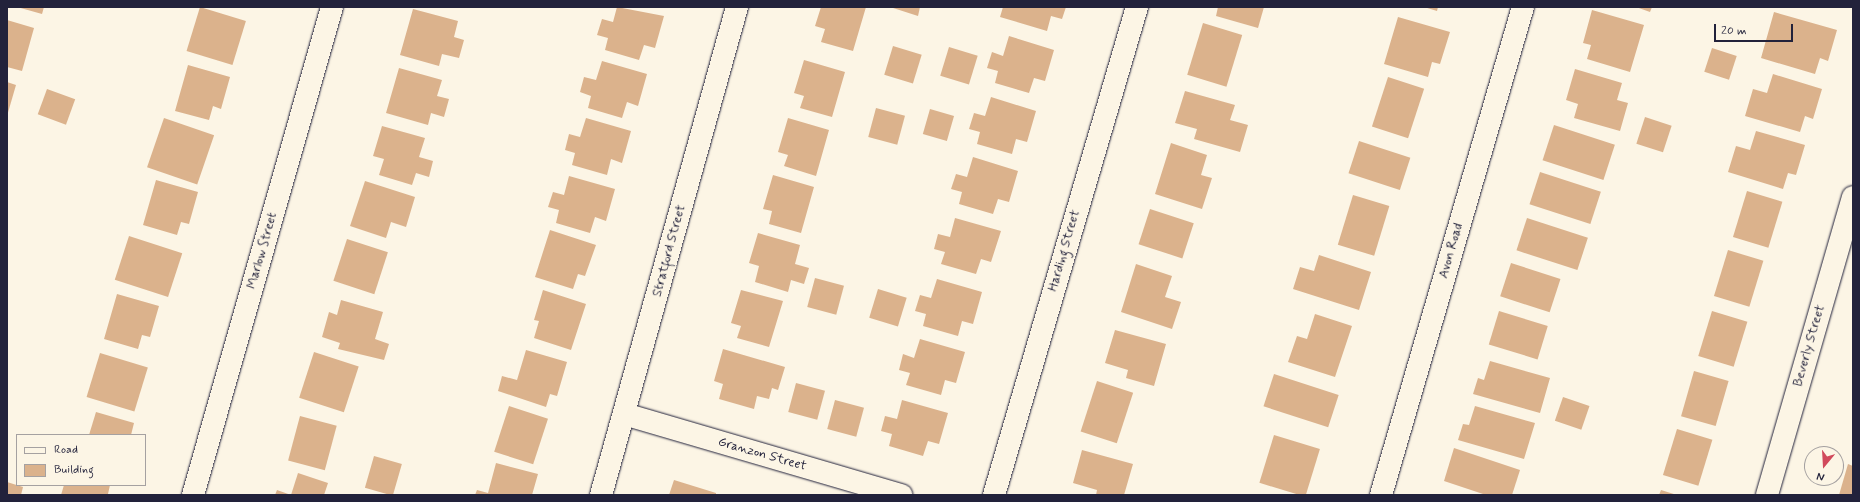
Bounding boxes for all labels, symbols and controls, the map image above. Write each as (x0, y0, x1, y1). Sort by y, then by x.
scale bar (1716, 16, 1795, 42)
text: 20 m (1721, 23, 1747, 39)
street label: Stratford Street (650, 204, 690, 298)
street label: Harding Street (1046, 209, 1084, 293)
street label: Marlow Street (244, 210, 282, 292)
street label: Avon Road (1437, 222, 1467, 280)
street label: Beverly Street (1791, 304, 1829, 388)
legend (16, 434, 146, 486)
street label: Granzon Street (716, 435, 808, 475)
text: Road (54, 442, 78, 458)
north arrow (1804, 446, 1844, 486)
text: Building (54, 462, 94, 478)
text: N (1815, 469, 1826, 484)

